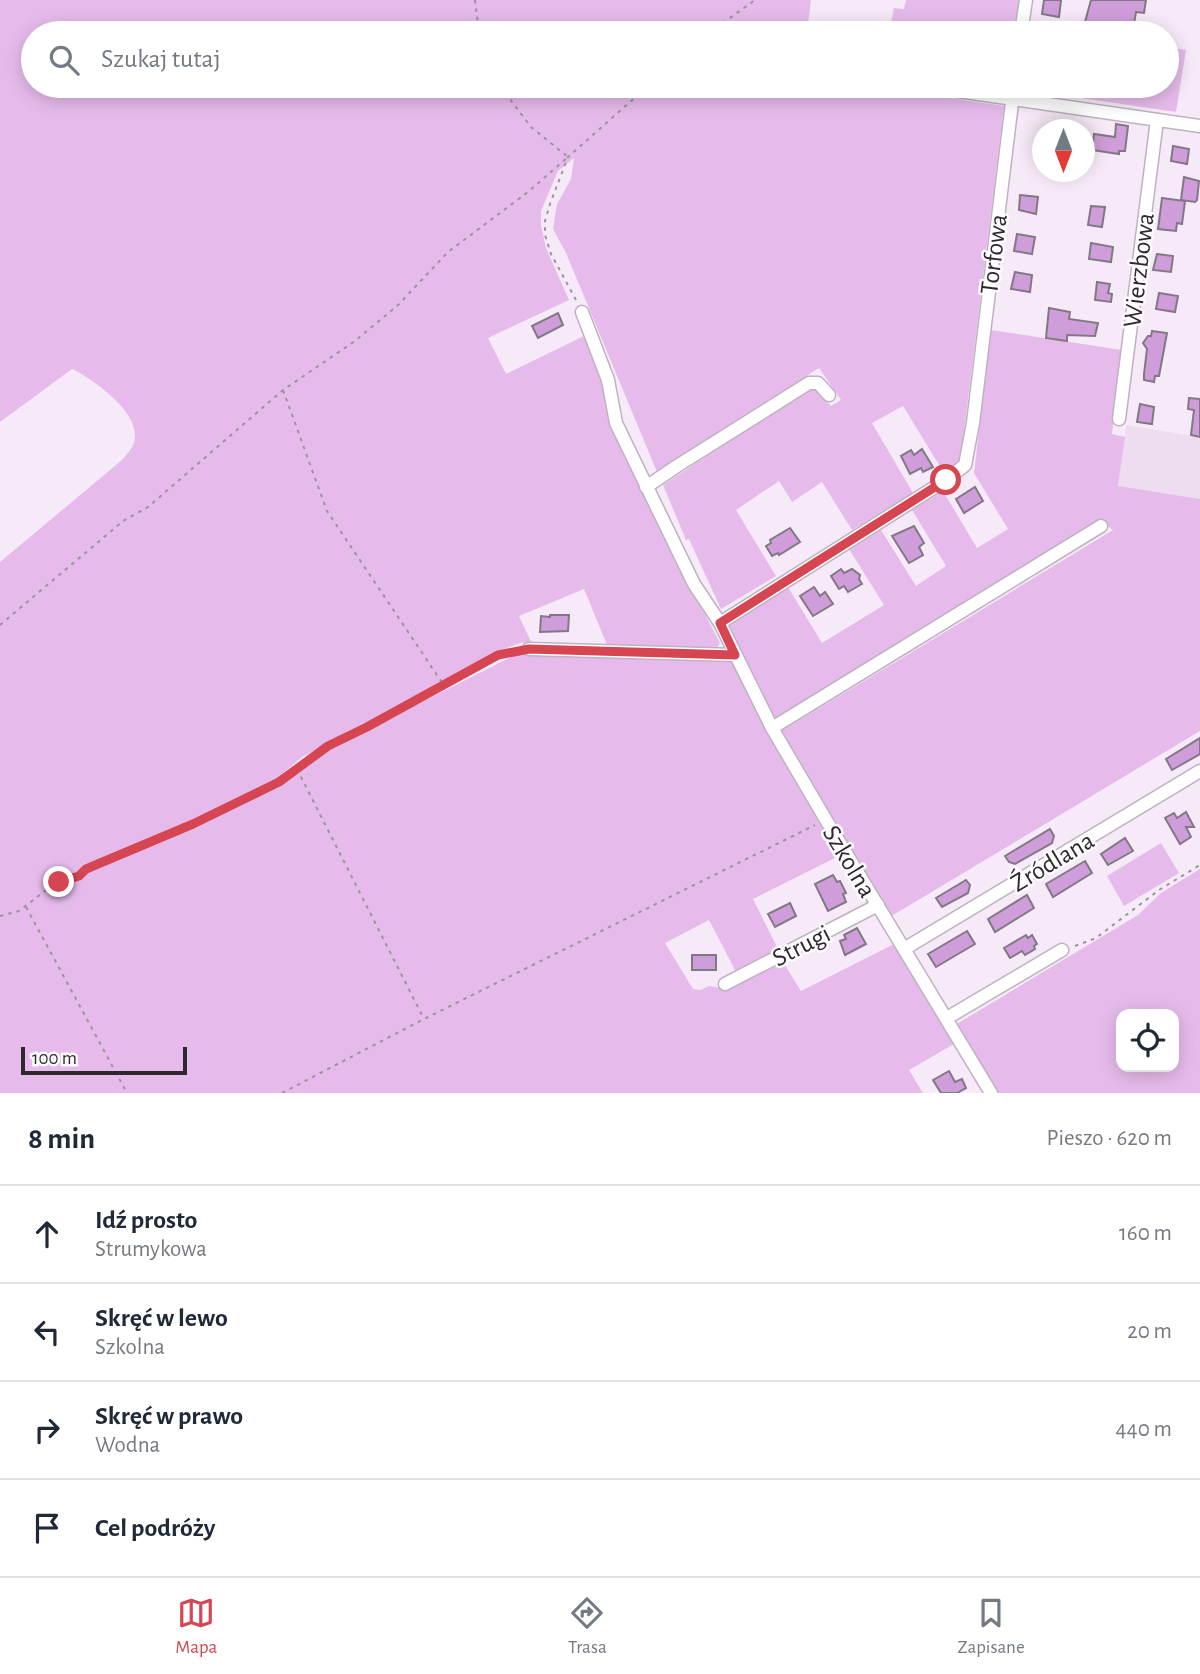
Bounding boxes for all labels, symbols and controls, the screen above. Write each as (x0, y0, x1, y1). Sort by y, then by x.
search box (21, 21, 1179, 98)
icon: search (45, 41, 83, 79)
text: Szukaj tutaj (101, 46, 221, 72)
north arrow (1032, 119, 1095, 182)
street label: Wierzbowa (1119, 211, 1159, 329)
street label: Torfowa (976, 212, 1012, 296)
route start (930, 464, 961, 495)
street label: Szkolna (818, 821, 881, 902)
street label: Źródlana (1005, 825, 1099, 897)
route end (43, 866, 74, 897)
street label: Strugi (768, 920, 835, 971)
map controls (1116, 1009, 1179, 1072)
button: locate (1116, 1009, 1179, 1072)
scale bar (21, 1044, 187, 1076)
text: 100 m (32, 1049, 77, 1068)
text: 8 min (28, 1124, 95, 1154)
text: Pieszo · 620 m (1046, 1127, 1172, 1150)
text: Idź prosto (95, 1207, 197, 1233)
icon: ahead (28, 1215, 66, 1253)
text: 160 m (1119, 1222, 1172, 1245)
text: Strumykowa (95, 1238, 207, 1261)
text: Skręć w lewo (95, 1305, 228, 1331)
icon: left (28, 1313, 66, 1351)
text: 20 m (1127, 1320, 1172, 1343)
text: Szkolna (95, 1336, 165, 1359)
text: Skręć w prawo (95, 1403, 243, 1429)
icon: right (28, 1411, 66, 1449)
text: 440 m (1116, 1418, 1172, 1441)
text: Wodna (95, 1434, 160, 1457)
icon: arrive (28, 1509, 66, 1547)
text: Cel podróży (95, 1515, 215, 1541)
tab: Mapa (175, 1594, 217, 1659)
tab: Trasa (568, 1594, 607, 1659)
tab: Zapisane (957, 1594, 1025, 1659)

